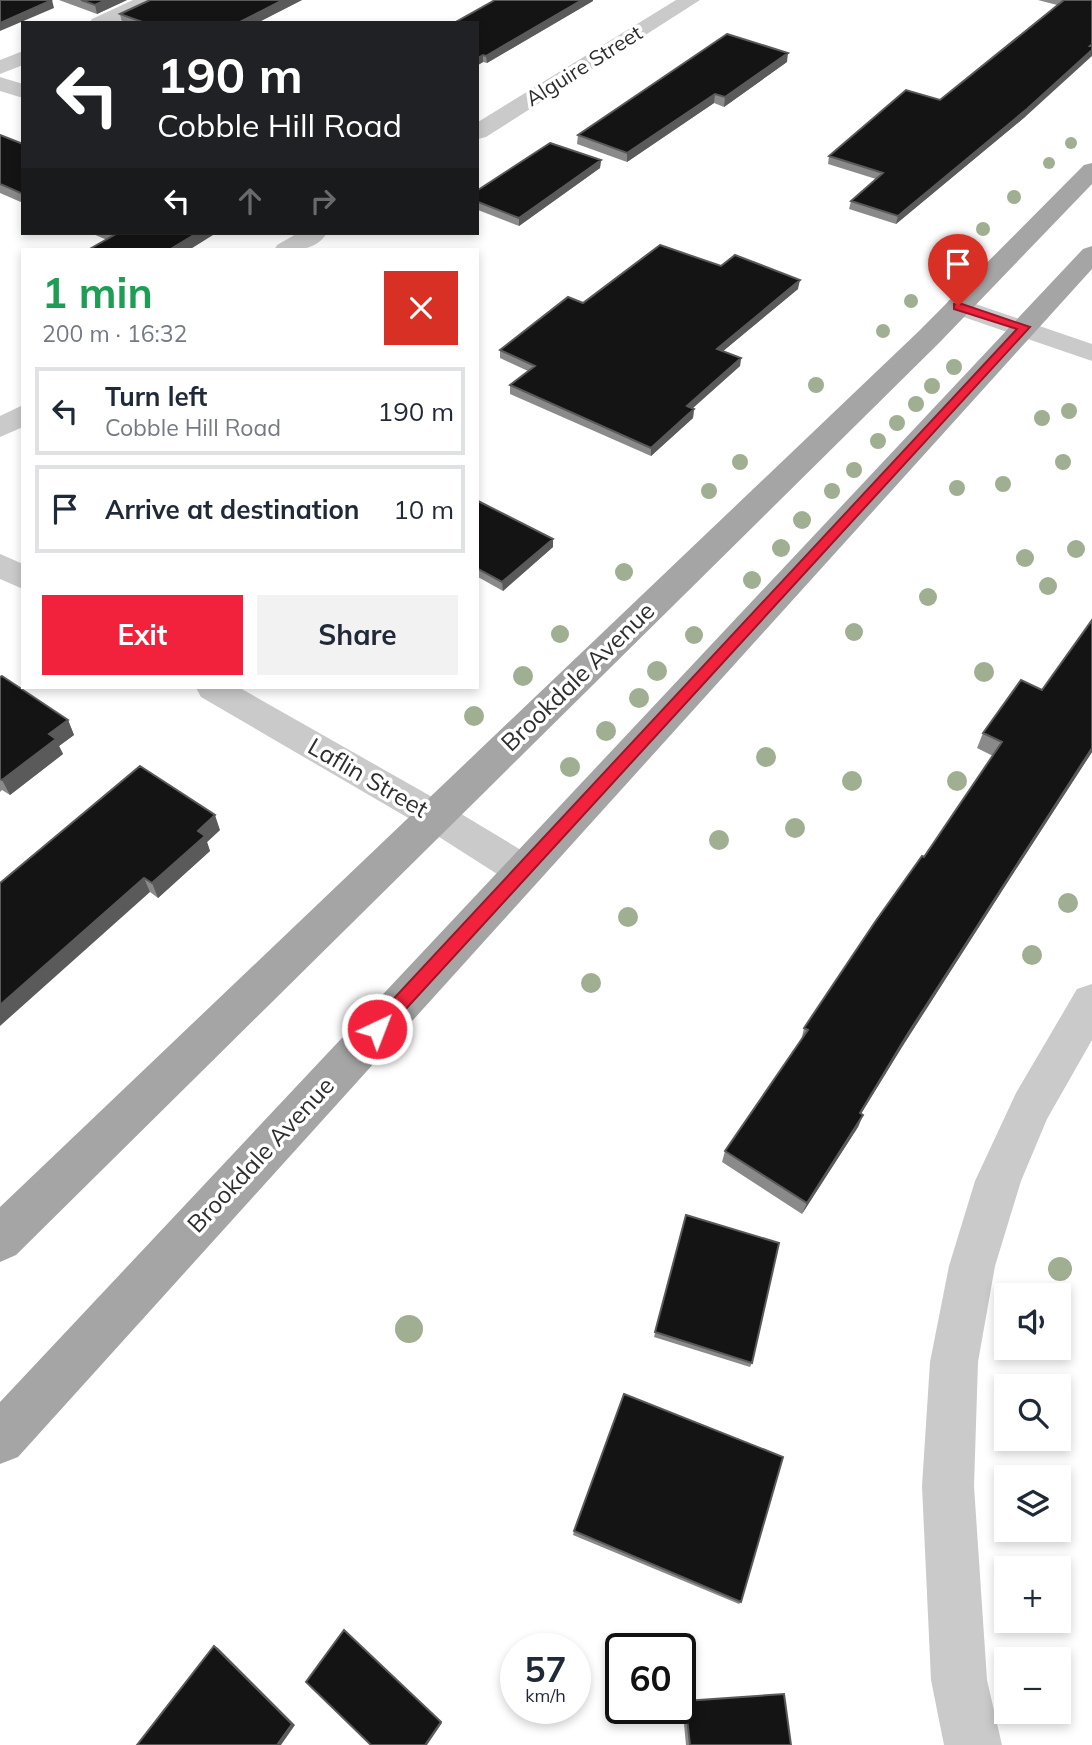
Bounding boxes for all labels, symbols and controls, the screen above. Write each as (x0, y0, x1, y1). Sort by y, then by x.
street label: Alguire Street (520, 19, 647, 111)
text: 190 m (157, 44, 303, 105)
icon: left (42, 49, 133, 140)
text: Cobble Hill Road (157, 105, 402, 145)
icon: left (158, 182, 196, 220)
icon: ahead (231, 182, 269, 220)
icon: right (304, 182, 342, 220)
pin (928, 234, 988, 306)
icon: arrive (939, 245, 977, 283)
text: 1 min (42, 266, 153, 319)
button: close (384, 271, 458, 345)
text: 200 m · 16:32 (42, 319, 187, 348)
text: Turn left (105, 380, 207, 413)
icon: left (46, 392, 84, 430)
text: 190 m (378, 395, 454, 428)
text: Cobble Hill Road (105, 413, 281, 442)
icon: arrive (46, 490, 84, 528)
text: Arrive at destination (105, 493, 360, 526)
text: 10 m (393, 493, 454, 526)
button: Exit (42, 595, 243, 675)
button: Share (257, 595, 458, 675)
street label: Brookdale Avenue (494, 595, 660, 757)
street label: Laflin Street (303, 731, 434, 824)
position arrow (340, 992, 414, 1066)
street label: Brookdale Avenue (180, 1070, 340, 1238)
map controls (994, 1283, 1071, 1724)
button: sound (994, 1283, 1071, 1360)
button: search (994, 1374, 1071, 1451)
button: layers (994, 1465, 1071, 1542)
button: + (994, 1556, 1071, 1633)
speed limit sign: 60 (605, 1633, 696, 1724)
text: 57 (524, 1647, 567, 1691)
button: − (994, 1647, 1071, 1724)
text: km/h (525, 1684, 566, 1707)

